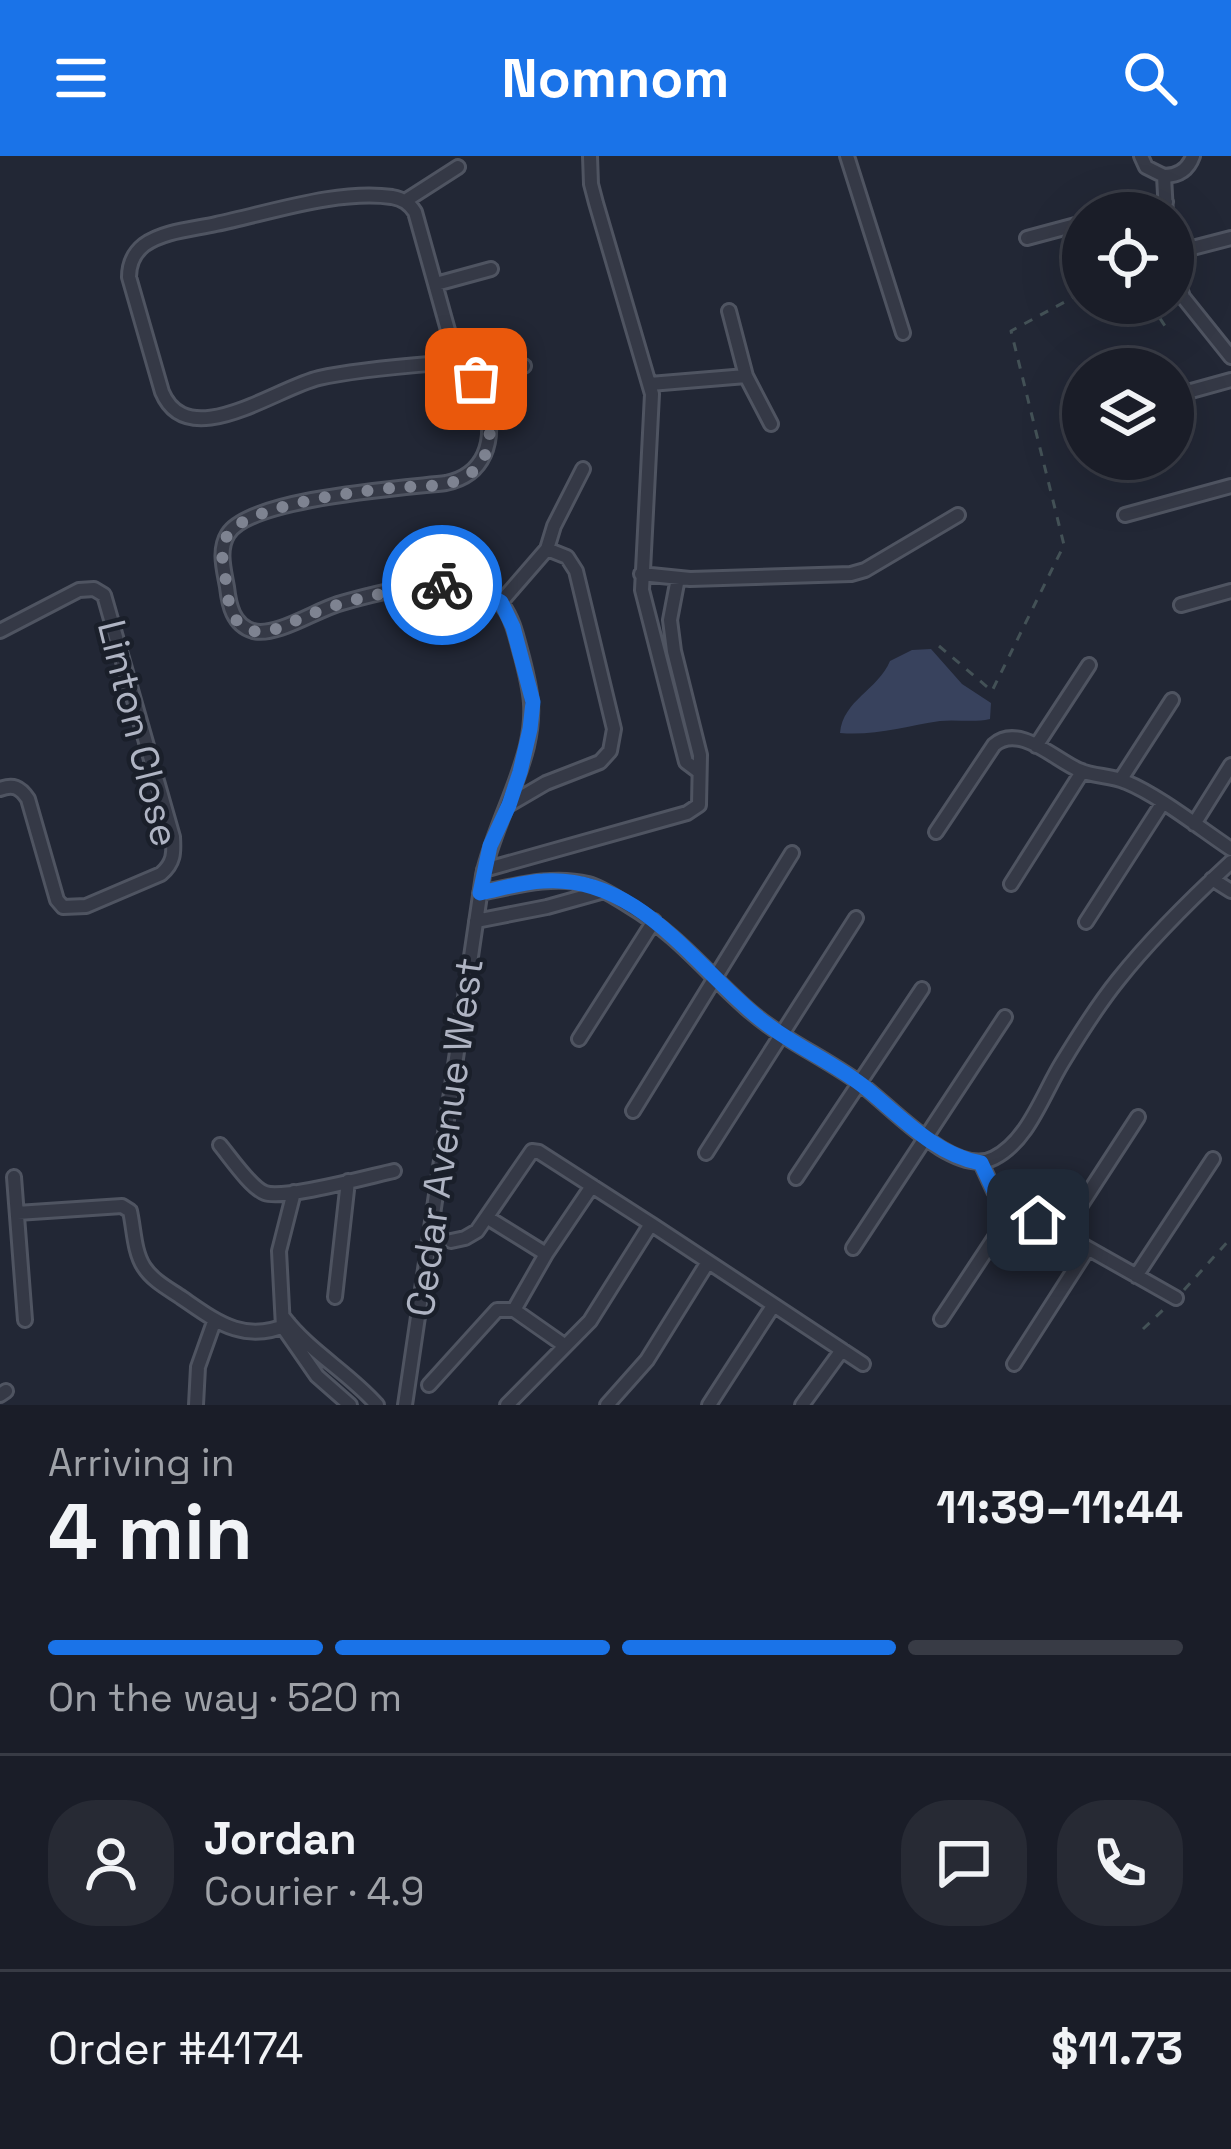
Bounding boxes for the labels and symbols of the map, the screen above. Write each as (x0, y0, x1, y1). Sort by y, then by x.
pin (425, 328, 527, 430)
courier (382, 525, 502, 645)
street label: Linton Close (87, 615, 190, 852)
street label: Cedar Avenue West (395, 954, 494, 1320)
pin (987, 1169, 1089, 1271)

